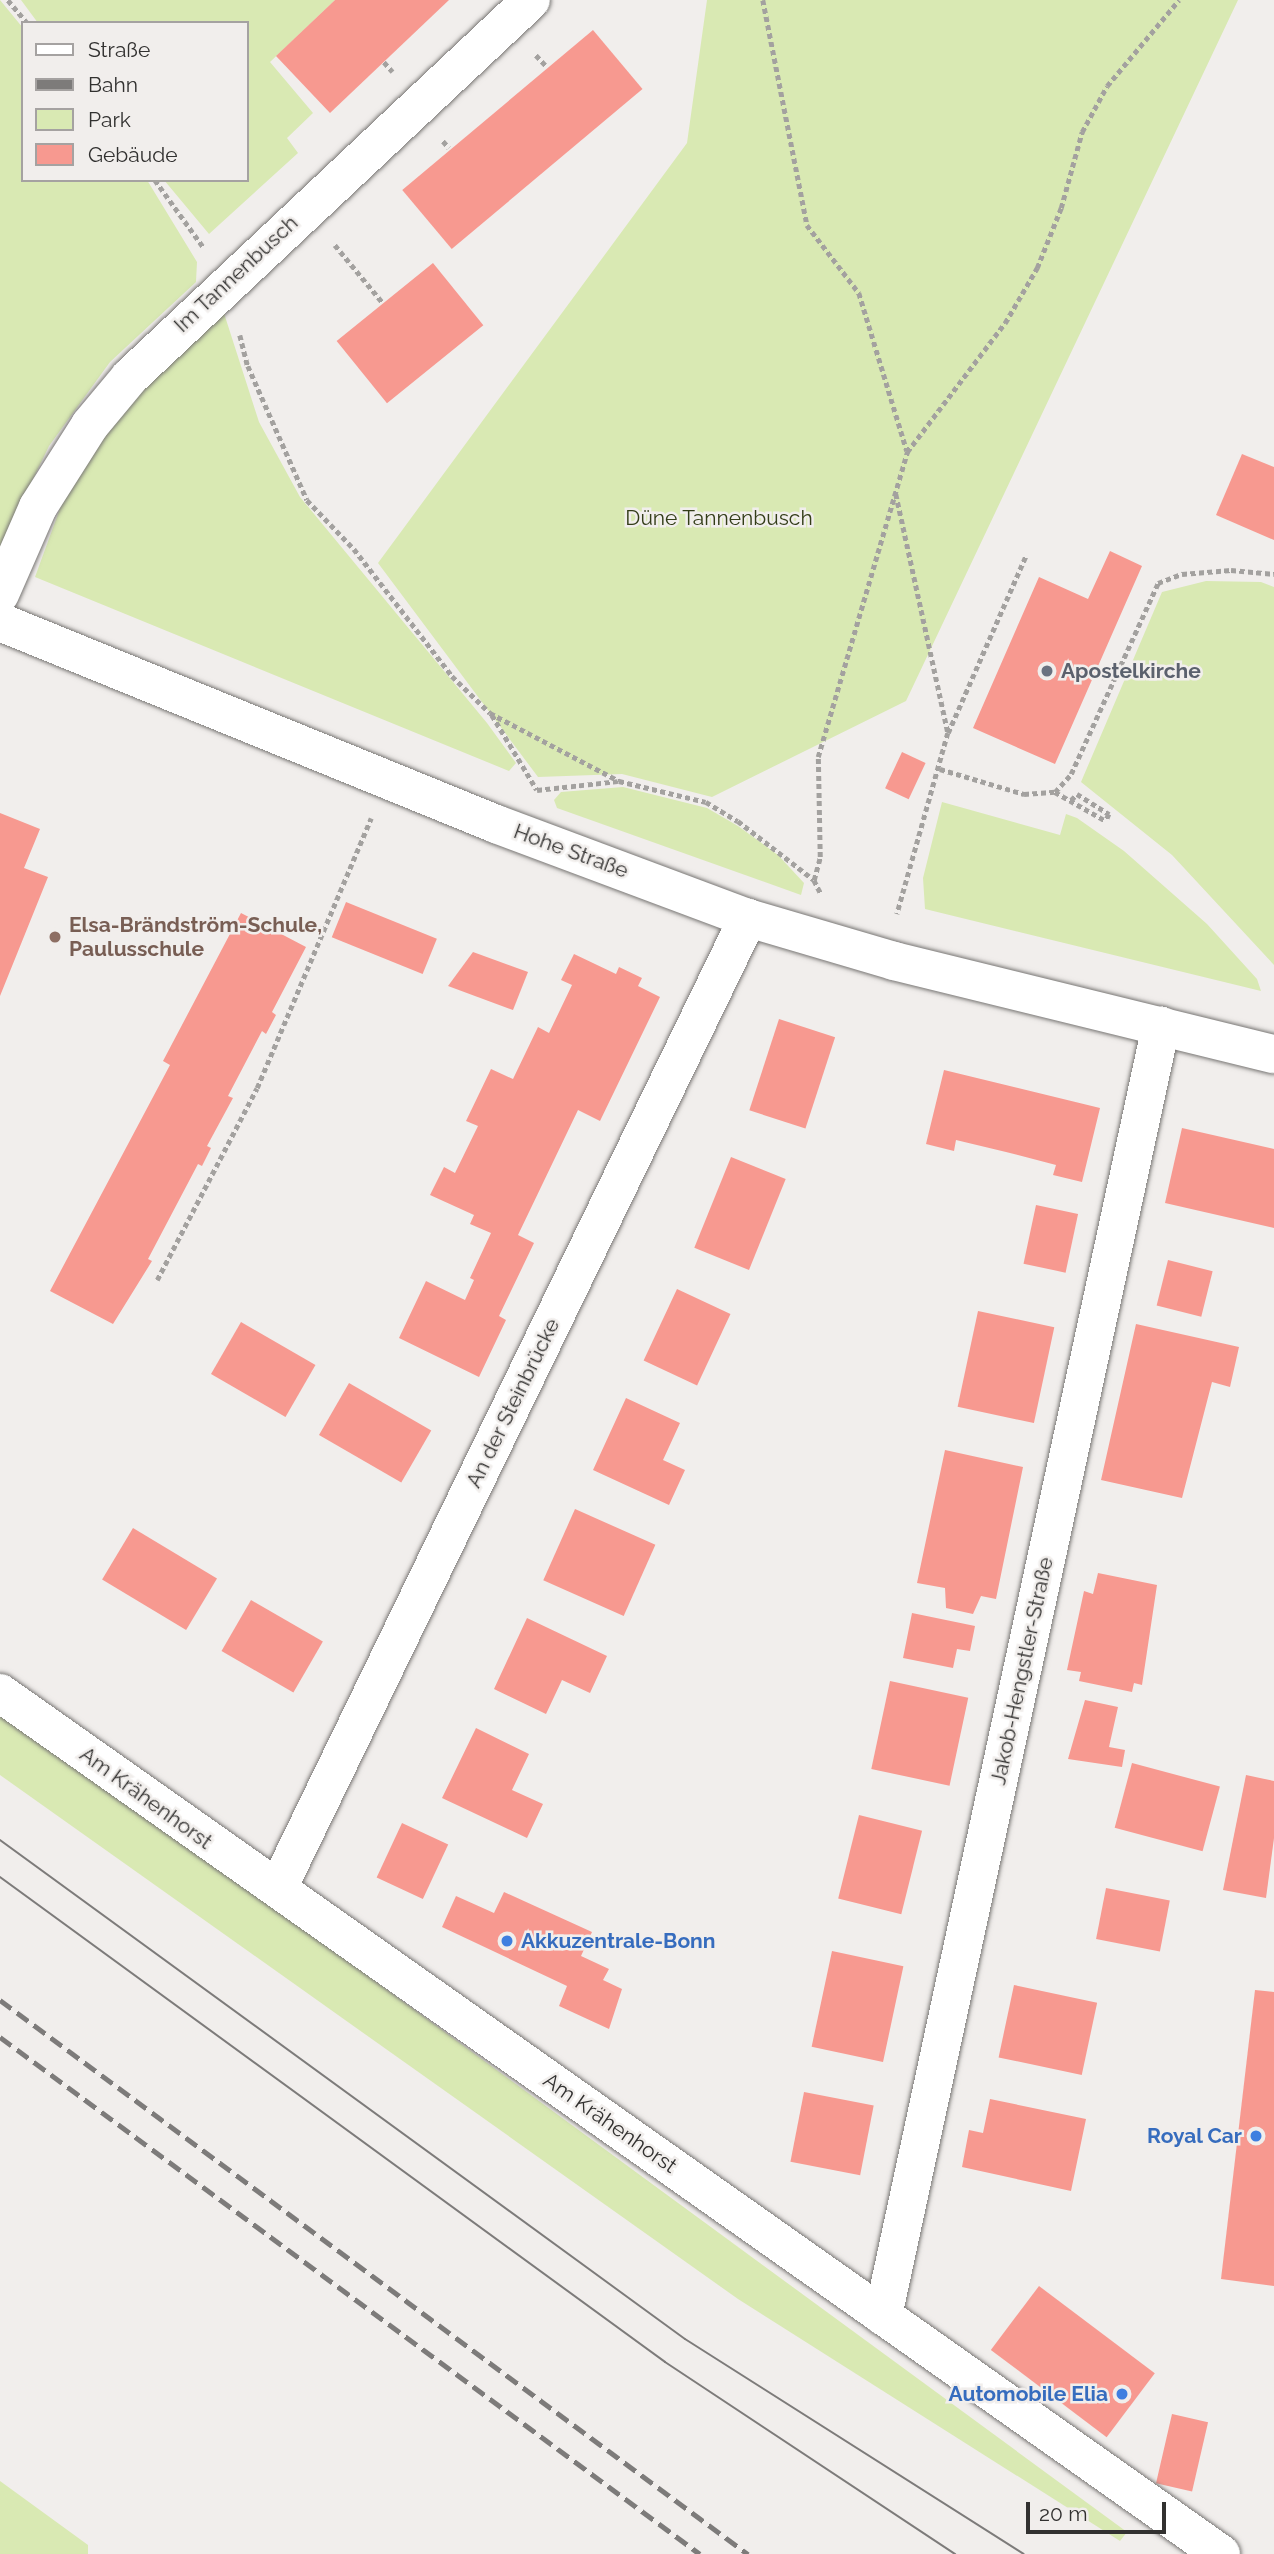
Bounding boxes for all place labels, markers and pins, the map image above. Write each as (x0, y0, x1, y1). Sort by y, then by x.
place label: Apostelkirche (1061, 658, 1201, 684)
marker: Apostelkirche (1039, 663, 1055, 679)
place label: Elsa-Brändström-Schule, Paulusschule (69, 912, 322, 962)
marker: Elsa-Brändström-Schule, Paulusschule (47, 929, 63, 945)
place label: Akkuzentrale-Bonn (521, 1928, 715, 1954)
marker: Akkuzentrale-Bonn (499, 1933, 515, 1949)
place label: Royal Car (1146, 2123, 1242, 2149)
marker: Royal Car (1248, 2128, 1264, 2144)
place label: Automobile Elia (949, 2381, 1108, 2407)
marker: Automobile Elia (1114, 2386, 1130, 2402)

